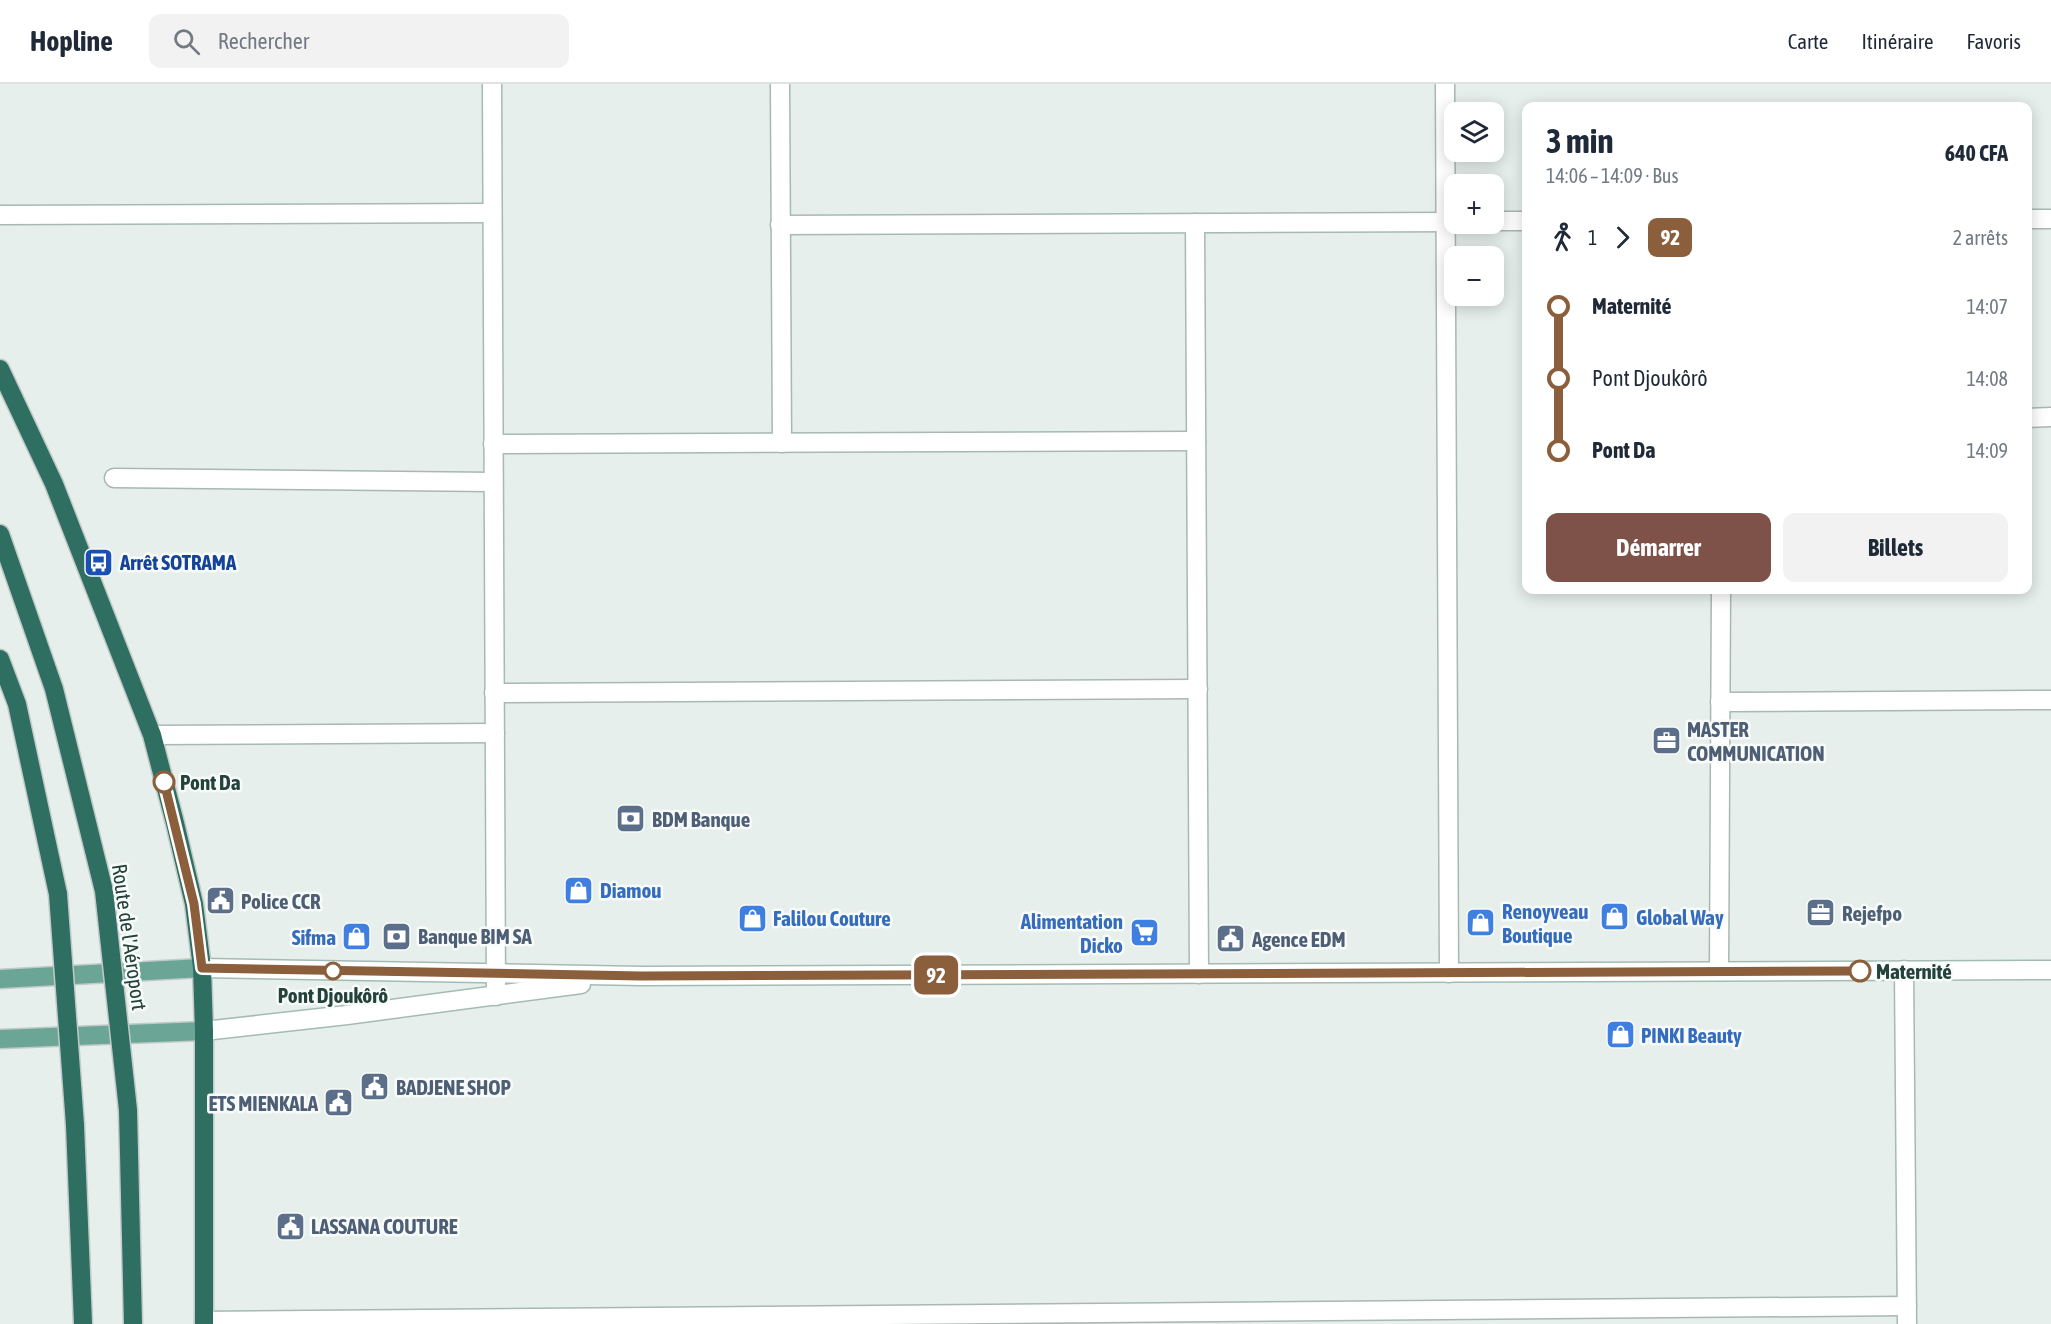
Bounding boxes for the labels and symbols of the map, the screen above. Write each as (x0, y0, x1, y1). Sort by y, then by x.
bus stop icon: Arrêt SOTRAMA (83, 546, 115, 578)
place label: Arrêt SOTRAMA (119, 550, 237, 574)
place label: MASTER COMMUNICATION (1687, 717, 1825, 765)
office icon: MASTER COMMUNICATION (1650, 725, 1682, 757)
place label: Pont Da (180, 770, 241, 794)
marker: Pont Da (153, 771, 175, 793)
bank icon: BDM Banque (615, 803, 647, 835)
place label: BDM Banque (652, 807, 750, 831)
street label: Route de l'Aéroport (108, 862, 152, 1012)
shop icon: Diamou (563, 874, 595, 906)
place label: Diamou (600, 878, 662, 902)
public building icon: Police CCR (204, 885, 236, 917)
place label: Police CCR (241, 889, 321, 913)
office icon: Rejefpo (1805, 897, 1837, 929)
place label: Renoyveau Boutique (1502, 899, 1588, 947)
shop icon: Global Way (1599, 901, 1631, 933)
place label: Rejefpo (1842, 901, 1902, 925)
shop icon: Falilou Couture (736, 902, 768, 934)
place label: Global Way (1636, 905, 1724, 929)
place label: Falilou Couture (773, 906, 891, 930)
shop icon: Renoyveau Boutique (1465, 907, 1497, 939)
place label: Alimentation Dicko (1020, 909, 1123, 957)
supermarket icon: Alimentation Dicko (1128, 917, 1160, 949)
bank icon: Banque BIM SA (381, 920, 413, 952)
shop icon: Sifma (341, 921, 373, 953)
public building icon: Agence EDM (1215, 923, 1247, 955)
place label: Banque BIM SA (418, 924, 532, 948)
place label: Sifma (292, 925, 336, 949)
place label: Agence EDM (1251, 927, 1346, 951)
line badge: 92 (909, 956, 963, 994)
place label: Maternité (1876, 959, 1952, 983)
marker: Maternité (1849, 960, 1871, 982)
marker: Pont Djoukôrô (324, 962, 342, 980)
place label: Pont Djoukôrô (278, 983, 388, 1007)
shop icon: PINKI Beauty (1604, 1019, 1636, 1051)
place label: PINKI Beauty (1641, 1023, 1742, 1047)
public building icon: BADJENE SHOP (359, 1071, 391, 1103)
place label: BADJENE SHOP (396, 1075, 512, 1099)
public building icon: ETS MIENKALA (323, 1087, 355, 1119)
place label: ETS MIENKALA (208, 1091, 319, 1115)
public building icon: LASSANA COUTURE (274, 1210, 306, 1242)
place label: LASSANA COUTURE (311, 1214, 458, 1238)

